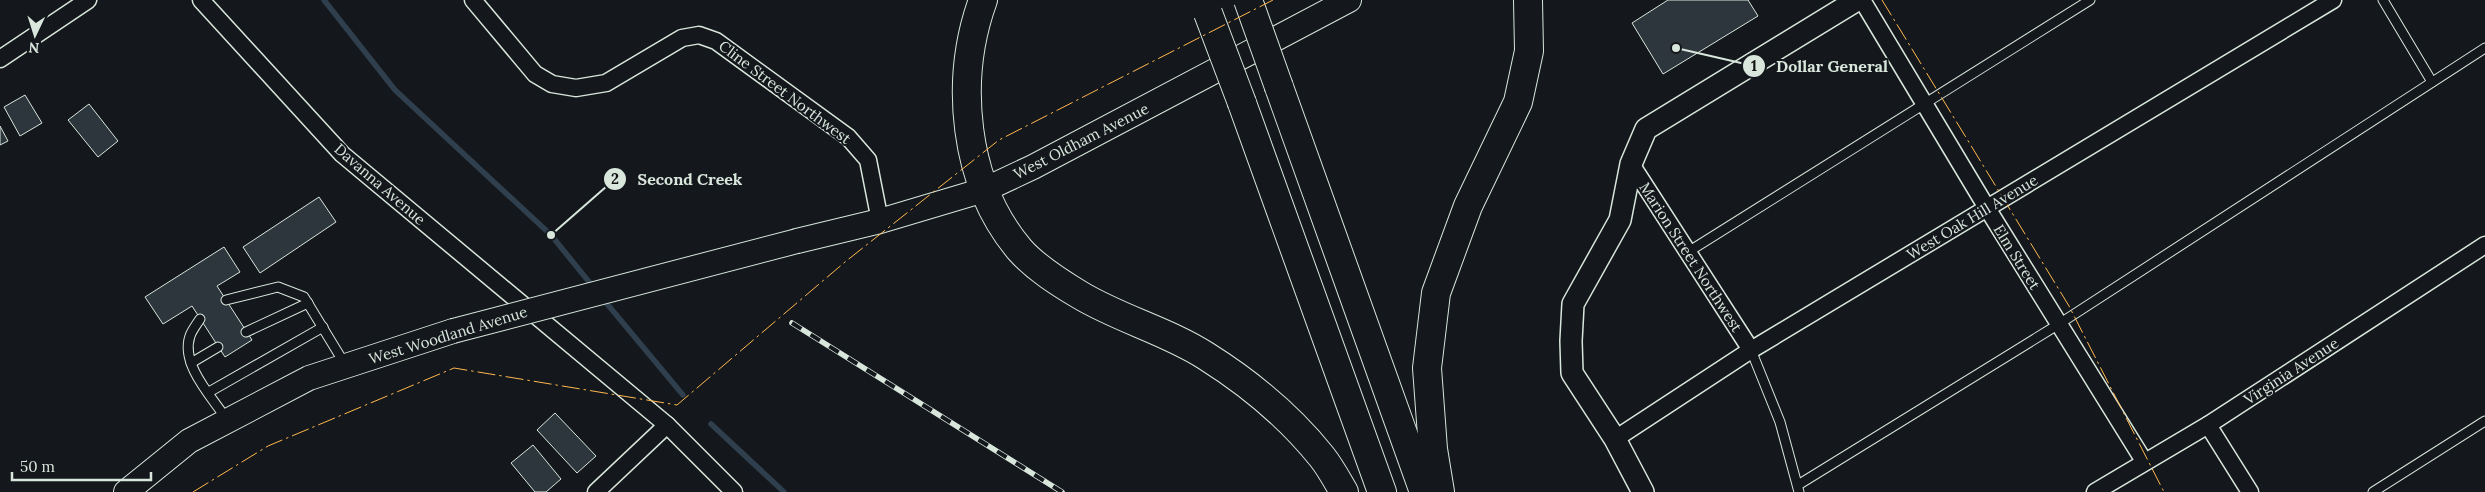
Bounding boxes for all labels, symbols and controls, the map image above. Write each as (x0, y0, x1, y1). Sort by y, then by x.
north arrow (10, 10, 60, 60)
street label: Cline Street Northwest (715, 36, 855, 148)
text: N (28, 39, 40, 57)
callout: Dollar General (1741, 51, 1898, 82)
text: 1 (1751, 56, 1757, 75)
text: Dollar General (1776, 56, 1888, 76)
street label: West Oldham Avenue (1010, 99, 1152, 183)
street label: Davanna Avenue (331, 139, 429, 229)
callout: Second Creek (602, 164, 752, 195)
text: 2 (611, 169, 619, 188)
text: Second Creek (638, 169, 743, 189)
street label: West Oak Hill Avenue (1903, 170, 2041, 264)
street label: Marion Street Northwest (1635, 179, 1747, 336)
street label: Elm Street (1990, 221, 2045, 293)
street label: West Woodland Avenue (366, 302, 530, 368)
street label: Virginia Avenue (2239, 333, 2342, 409)
scale bar (12, 450, 151, 482)
text: 50 m (20, 457, 55, 476)

